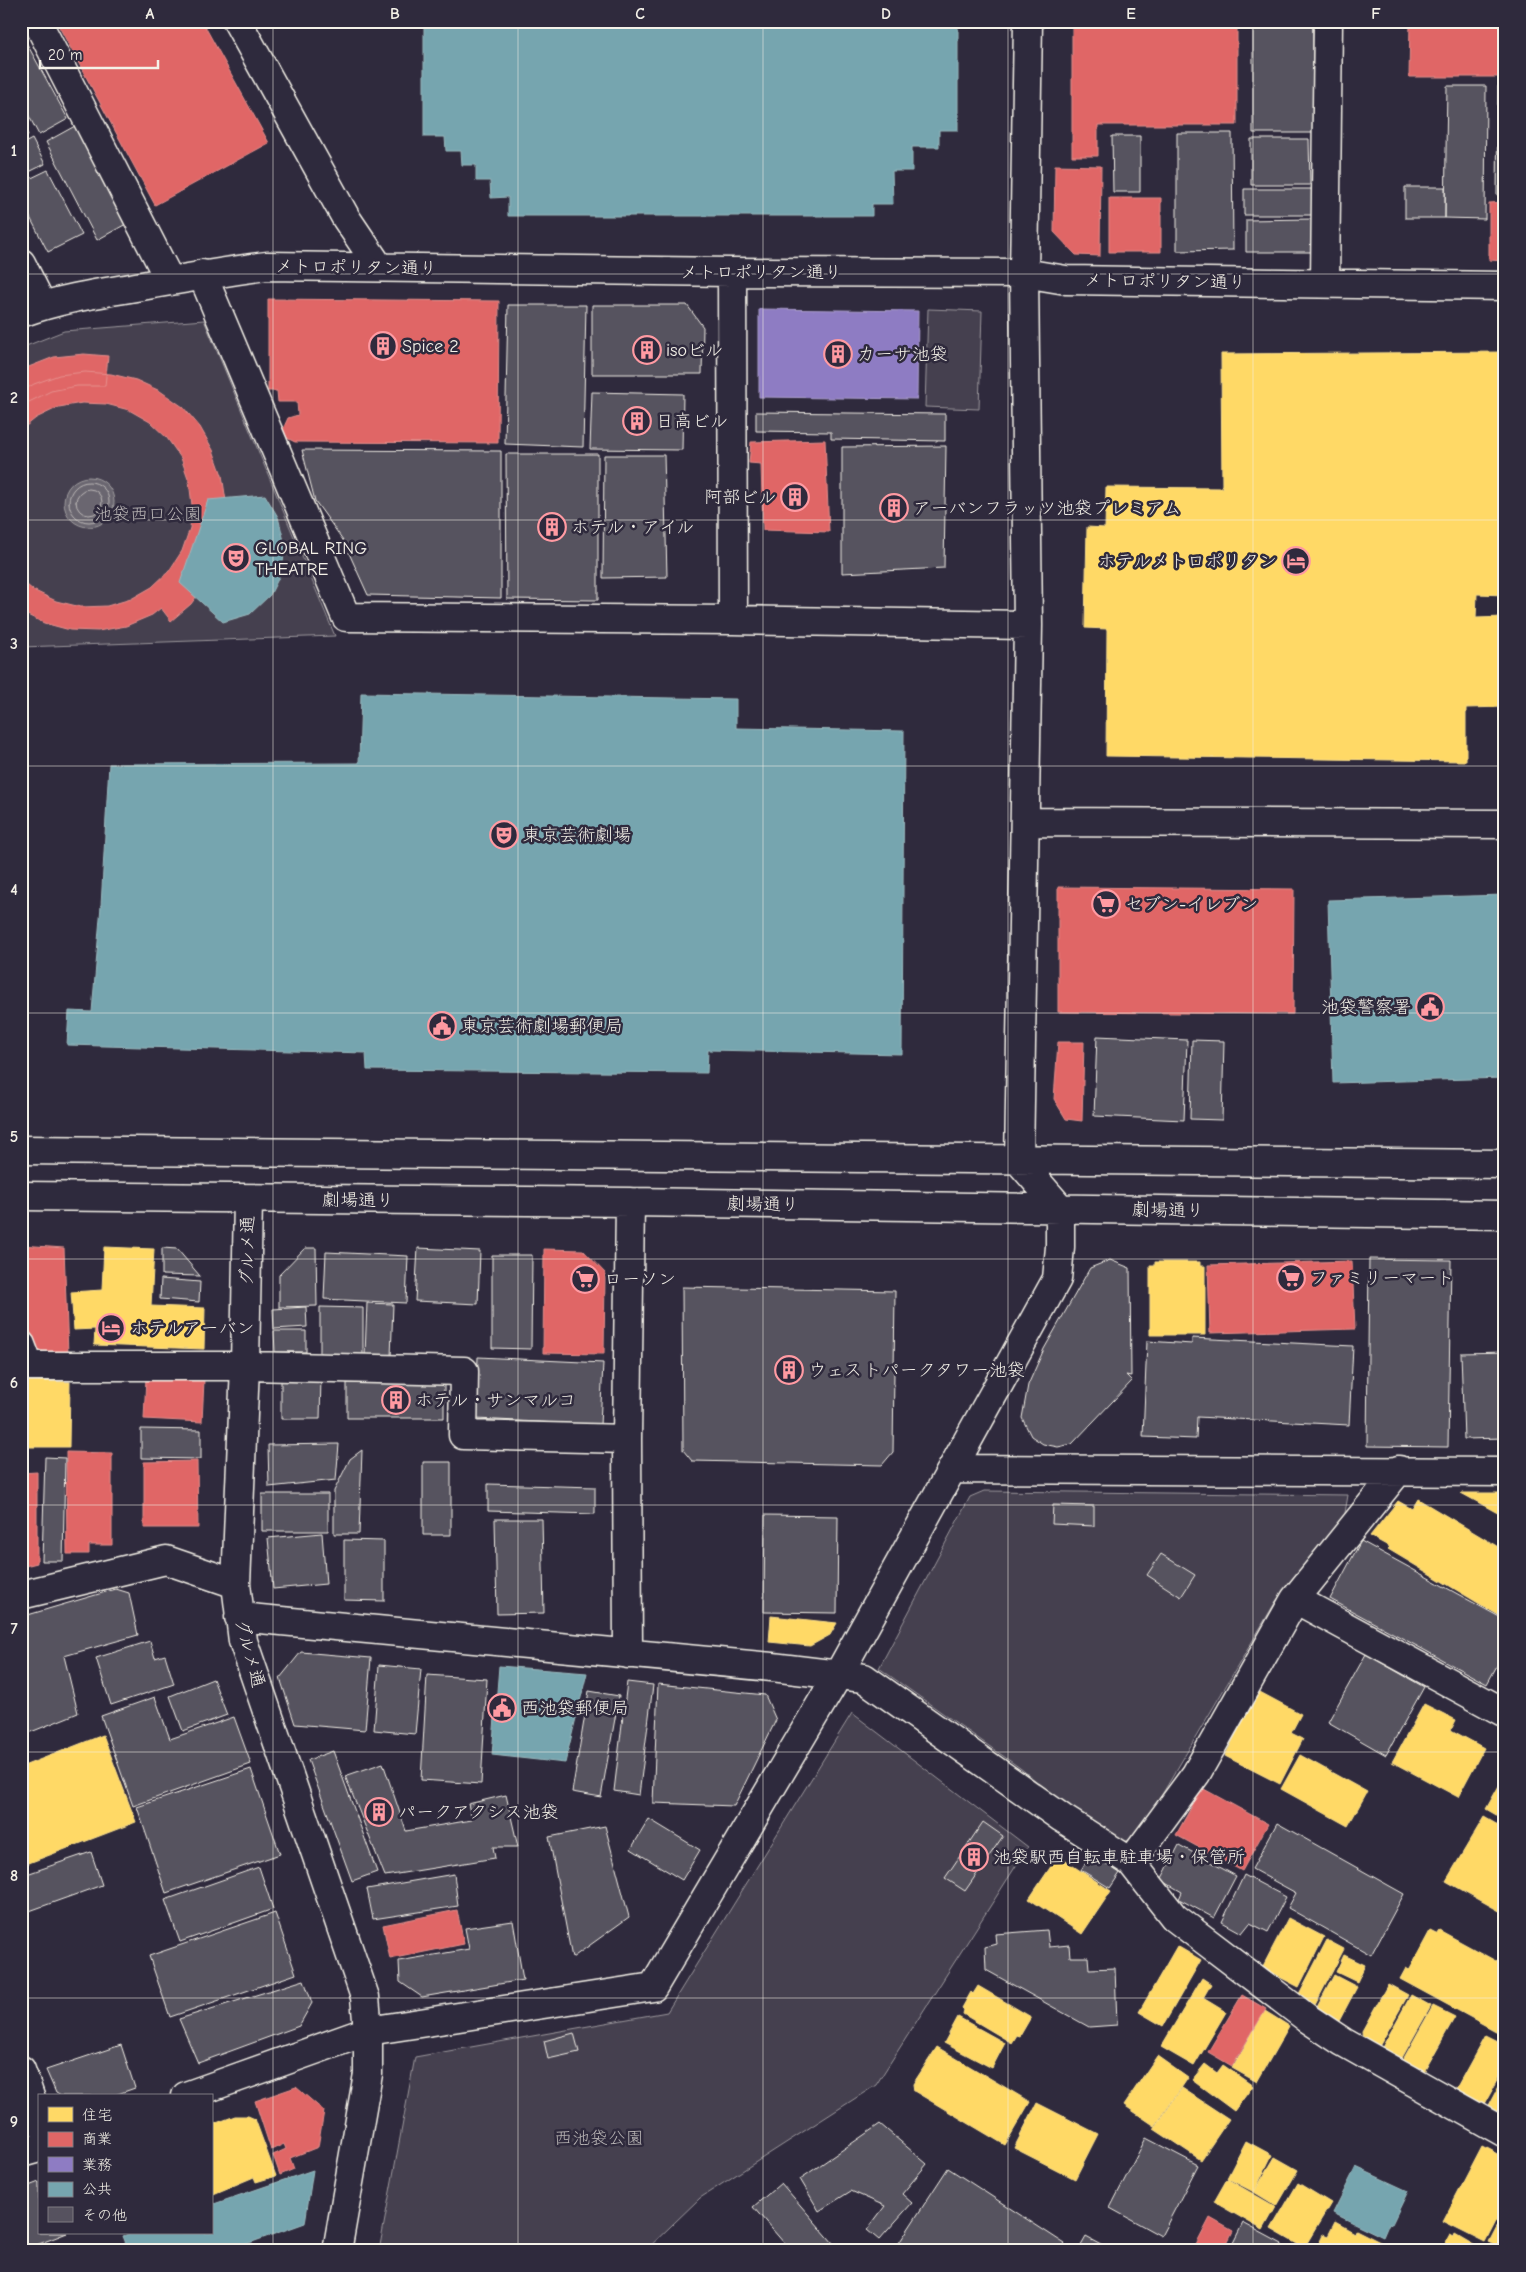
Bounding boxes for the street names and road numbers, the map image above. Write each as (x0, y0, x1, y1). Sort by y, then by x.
street label: メトロポリタン通り (275, 256, 437, 279)
street label: メトロポリタン通り (680, 262, 842, 283)
street label: メトロポリタン通り (1084, 270, 1246, 293)
street label: 劇場通り (322, 1190, 394, 1211)
street label: 劇場通り (727, 1193, 799, 1216)
street label: 劇場通り (1132, 1199, 1204, 1222)
street label: グルメ通 (236, 1216, 259, 1286)
street label: グルメ通 (230, 1616, 269, 1690)

